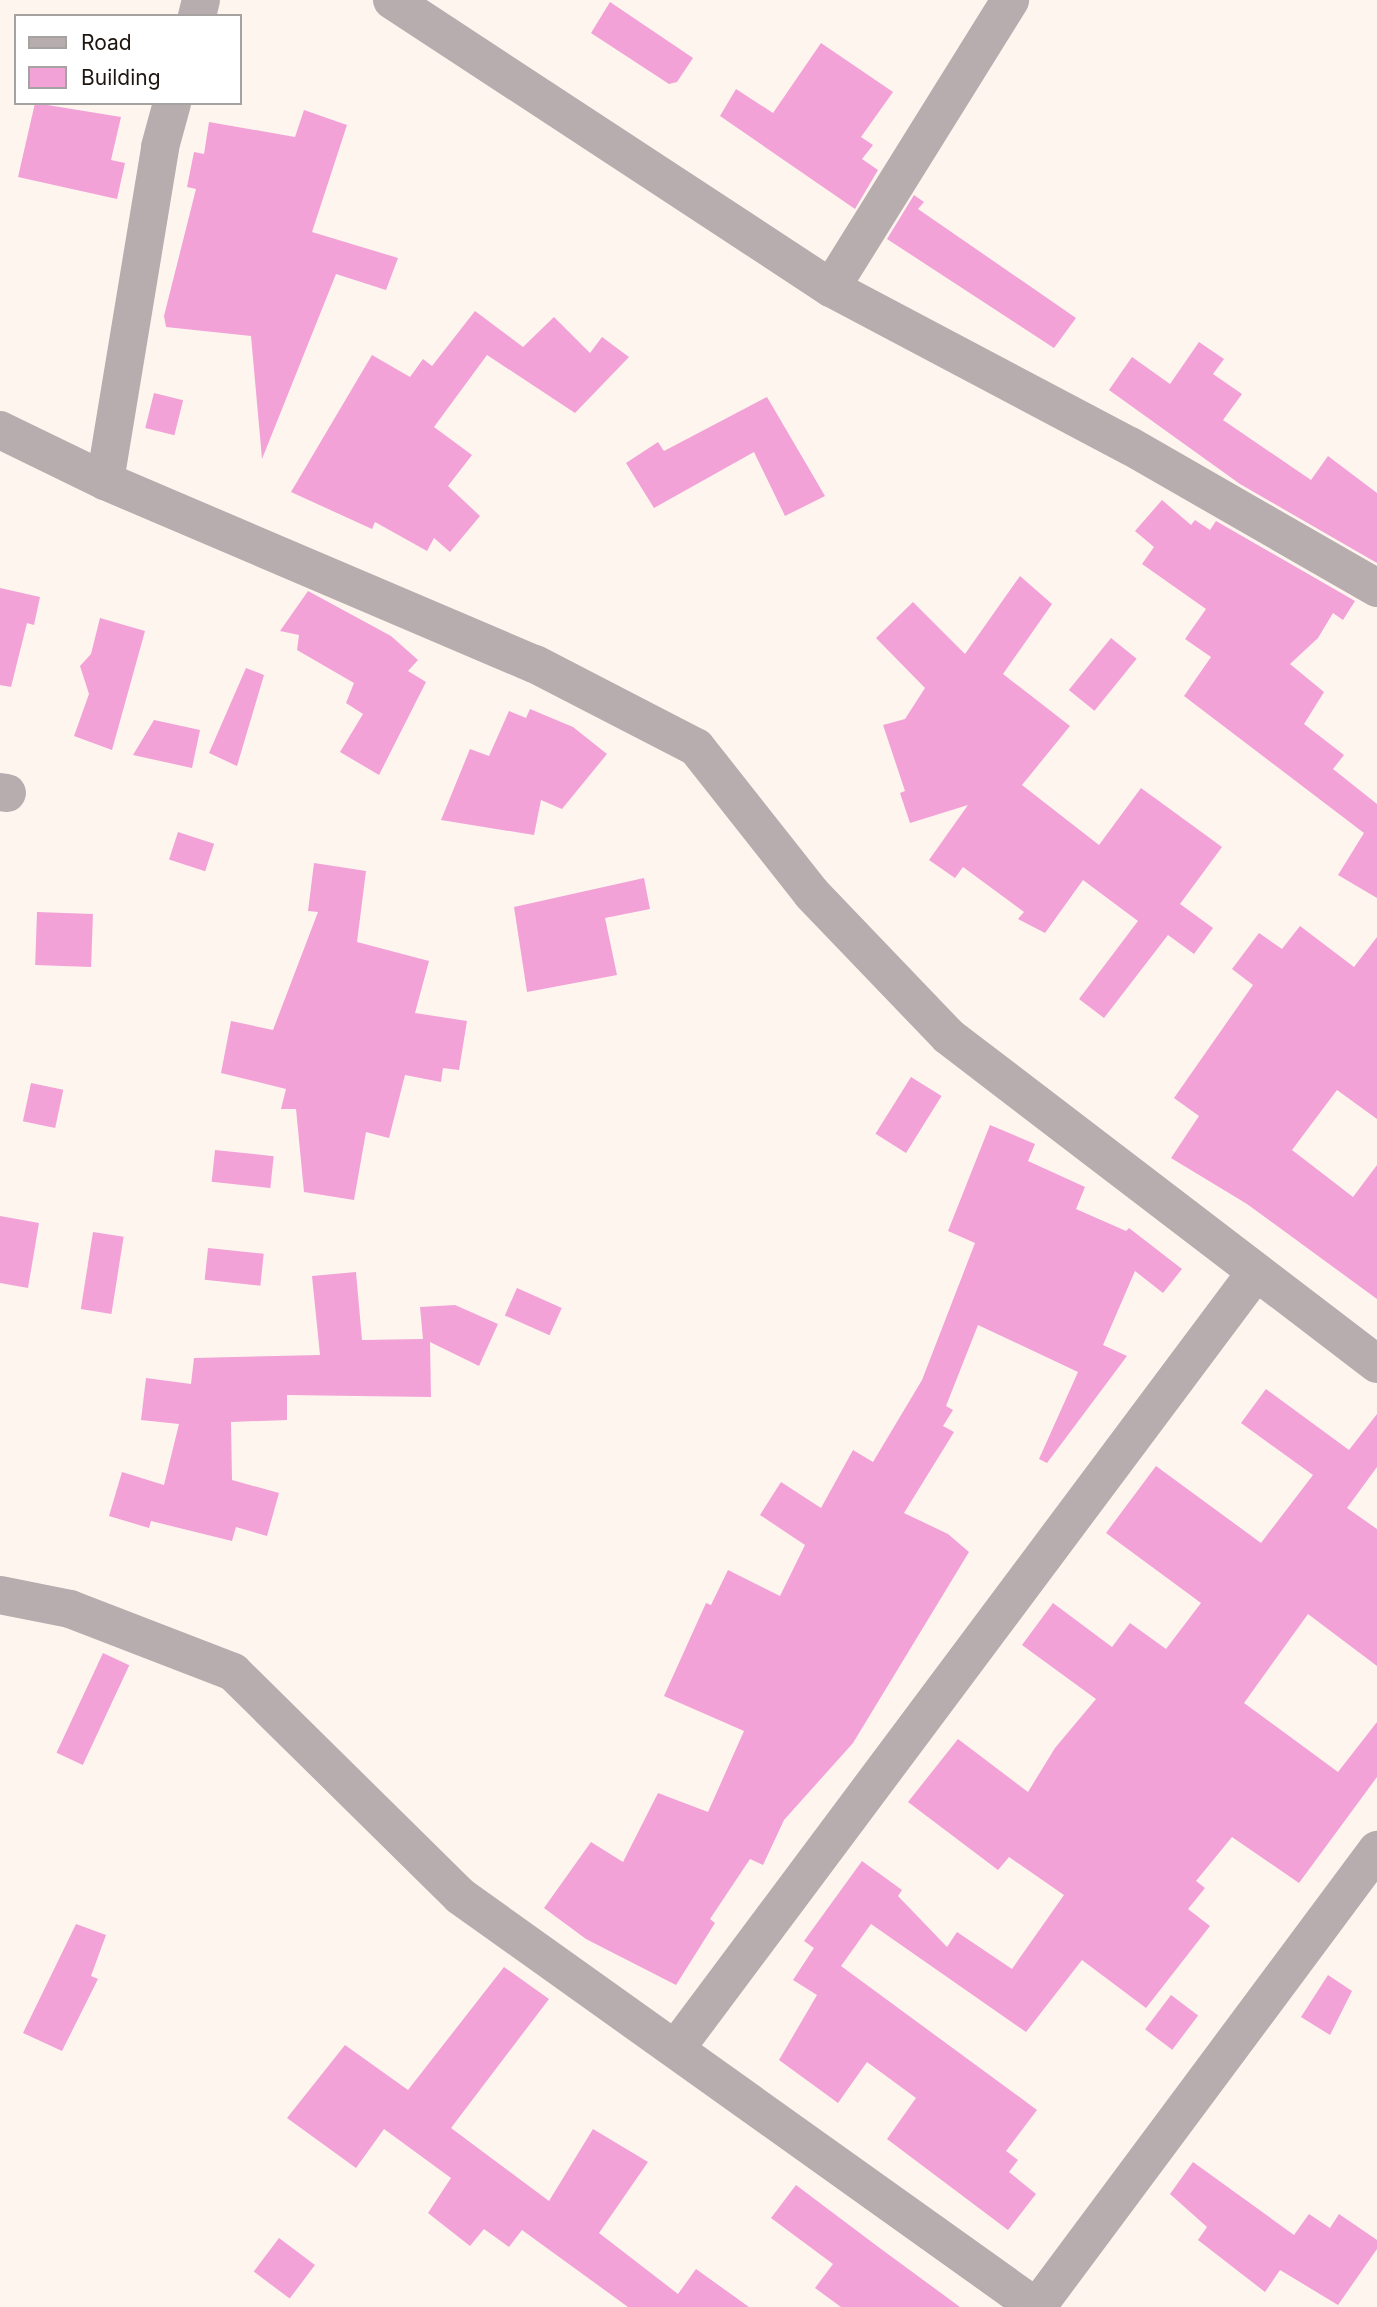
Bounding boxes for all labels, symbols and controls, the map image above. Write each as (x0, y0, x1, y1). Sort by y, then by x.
legend (14, 14, 242, 105)
text: Road (81, 30, 132, 55)
text: Building (81, 65, 161, 90)

